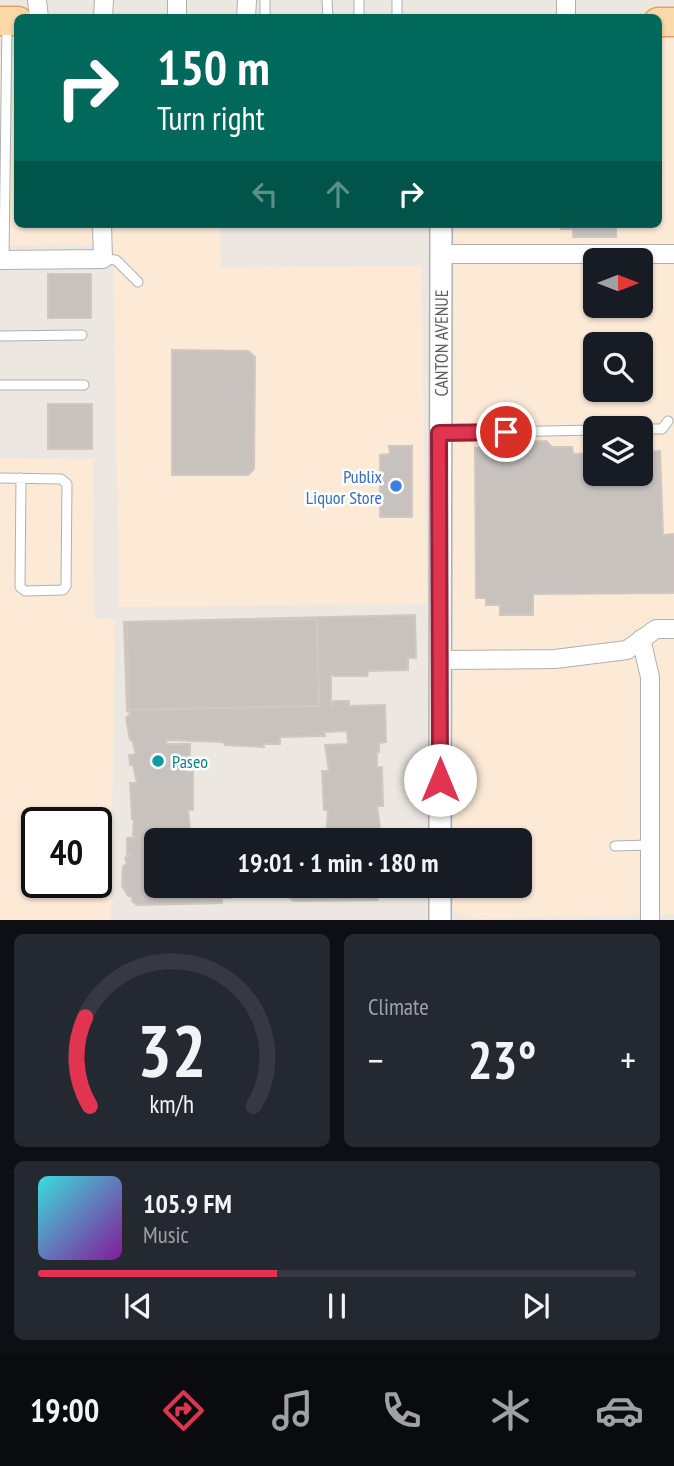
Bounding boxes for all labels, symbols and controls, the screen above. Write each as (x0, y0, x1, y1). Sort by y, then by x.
text: 150 m (157, 35, 270, 99)
icon: right (42, 42, 133, 133)
text: Turn right (157, 97, 265, 139)
icon: left (246, 175, 284, 213)
icon: ahead (319, 175, 357, 213)
icon: right (392, 175, 430, 213)
north arrow (583, 248, 653, 318)
map controls (583, 248, 653, 486)
street label: CANTON AVENUE (429, 289, 452, 397)
button: search (583, 332, 653, 402)
pin (476, 402, 536, 462)
icon: arrive (487, 413, 525, 451)
button: layers (583, 416, 653, 486)
place label: Publix Liquor Store (306, 465, 383, 509)
marker: Publix Liquor Store (388, 478, 404, 494)
position arrow (403, 743, 477, 817)
place label: Paseo (172, 750, 208, 773)
marker: Paseo (150, 753, 166, 769)
speed limit sign: 40 (21, 807, 112, 898)
text: 19:01 · 1 min · 180 m (238, 846, 438, 879)
text: Climate (368, 992, 429, 1021)
text: 32 (137, 1003, 207, 1097)
text: 23° (468, 1026, 536, 1093)
text: − (368, 1035, 384, 1084)
text: + (620, 1035, 636, 1084)
text: km/h (150, 1088, 194, 1120)
text: 105.9 FM (143, 1187, 232, 1220)
text: Music (143, 1220, 189, 1249)
icon: previous (119, 1287, 157, 1325)
icon: pause (318, 1287, 356, 1325)
icon: next (517, 1287, 555, 1325)
icon: directions (159, 1386, 208, 1435)
icon: music (268, 1386, 317, 1435)
icon: phone (377, 1386, 426, 1435)
icon: climate (486, 1386, 535, 1435)
icon: car (595, 1386, 644, 1435)
text: 19:00 (30, 1389, 99, 1431)

